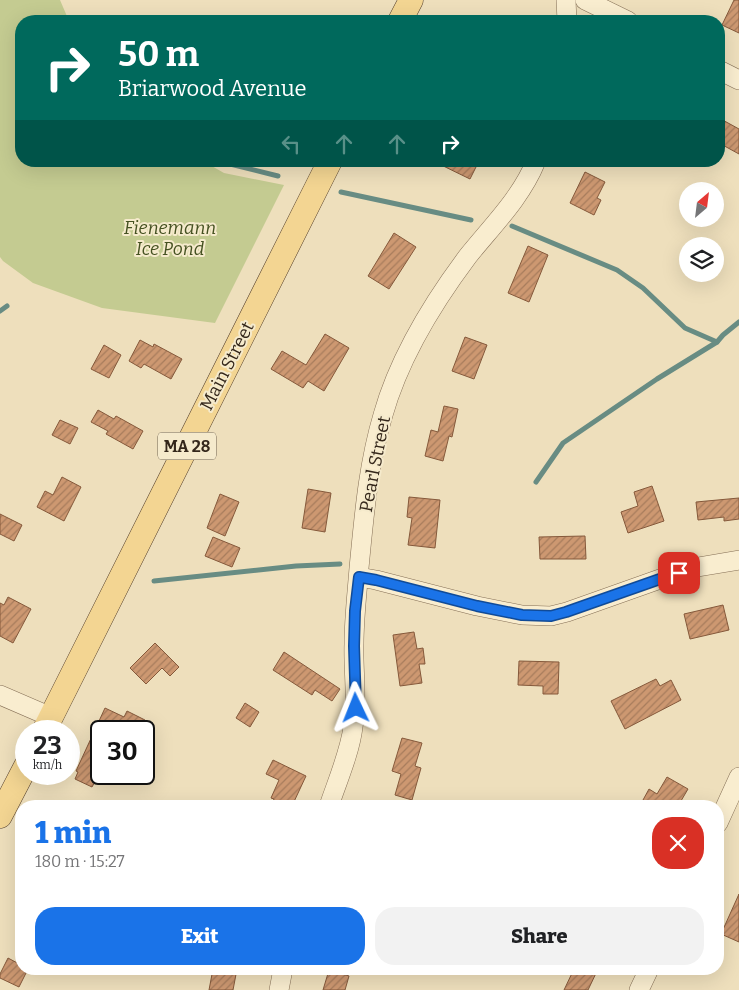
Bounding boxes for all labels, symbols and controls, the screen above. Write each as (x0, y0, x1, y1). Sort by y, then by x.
text: 50 m (118, 33, 199, 75)
icon: right (35, 35, 100, 100)
text: Briarwood Avenue (118, 75, 307, 102)
icon: left (277, 130, 305, 158)
icon: ahead (330, 130, 358, 158)
icon: ahead (383, 130, 411, 158)
icon: right (436, 130, 464, 158)
north arrow (679, 182, 724, 228)
map controls (679, 182, 724, 282)
park label: Fienemann Ice Pond (124, 217, 216, 260)
button: layers (679, 237, 724, 282)
street label: Main Street (195, 317, 259, 414)
street label: Pearl Street (355, 414, 395, 514)
road number: MA 28 (158, 432, 216, 460)
pin (658, 552, 700, 594)
icon: arrive (665, 559, 693, 587)
position arrow (329, 681, 381, 733)
speed limit sign: 30 (90, 720, 155, 785)
text: 23 (33, 731, 62, 761)
text: km/h (33, 758, 62, 772)
text: 1 min (35, 815, 111, 851)
button: close (652, 817, 704, 869)
text: 180 m · 15:27 (35, 852, 125, 871)
button: Exit (35, 907, 365, 965)
button: Share (375, 907, 704, 965)

